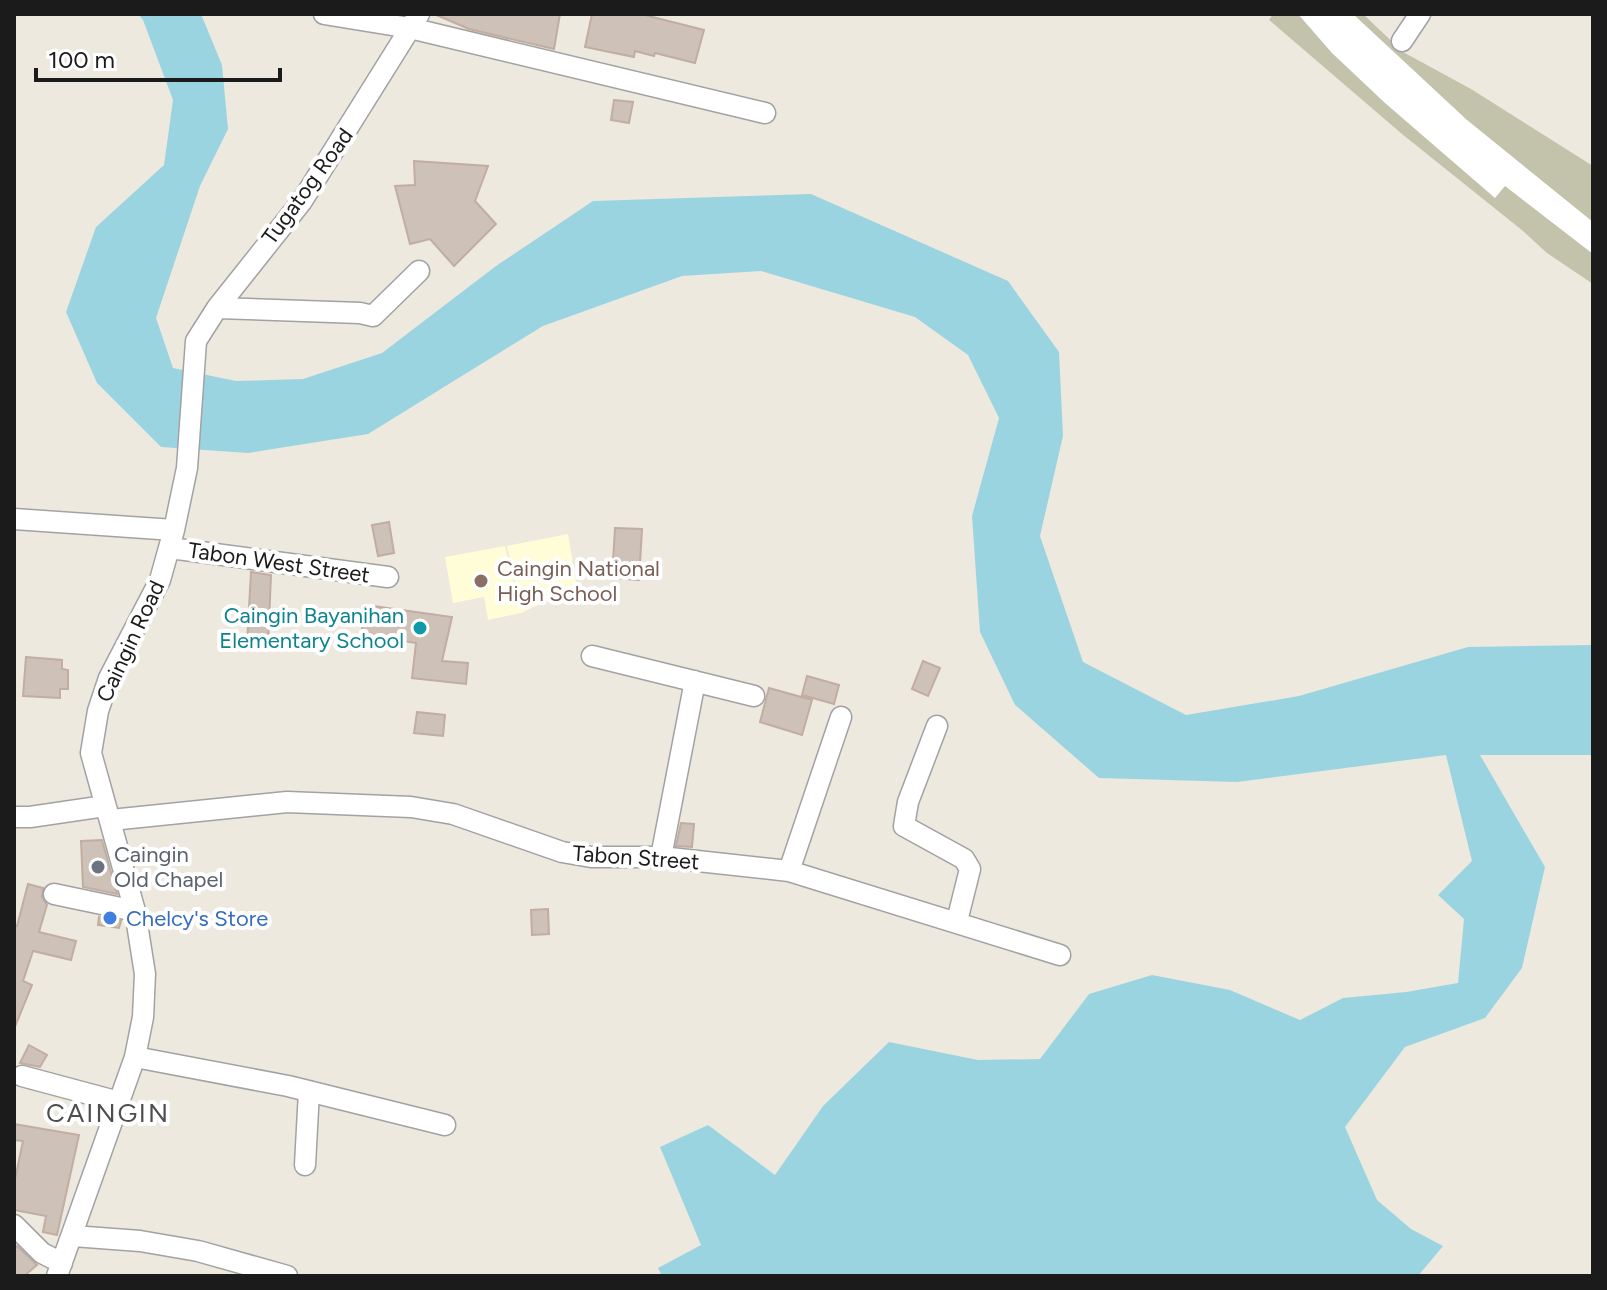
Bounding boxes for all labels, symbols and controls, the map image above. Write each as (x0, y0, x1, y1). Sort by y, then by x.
scale bar (36, 32, 280, 82)
text: 100 m (48, 45, 115, 74)
street label: Tugatog Road (256, 123, 359, 250)
street label: Tabon West Street (186, 536, 372, 589)
place label: Caingin National High School (497, 555, 660, 607)
marker: Caingin National High School (472, 572, 490, 590)
street label: Caingin Road (91, 576, 170, 706)
place label: Caingin Bayanihan Elementary School (219, 602, 404, 654)
marker: Caingin Bayanihan Elementary School (411, 619, 429, 637)
street label: Tabon Street (572, 840, 700, 875)
place label: Caingin Old Chapel (114, 841, 223, 893)
marker: Caingin Old Chapel (89, 858, 107, 876)
place label: Chelcy's Store (126, 905, 268, 932)
marker: Chelcy's Store (101, 909, 119, 927)
district label: CAINGIN (46, 1097, 170, 1129)

